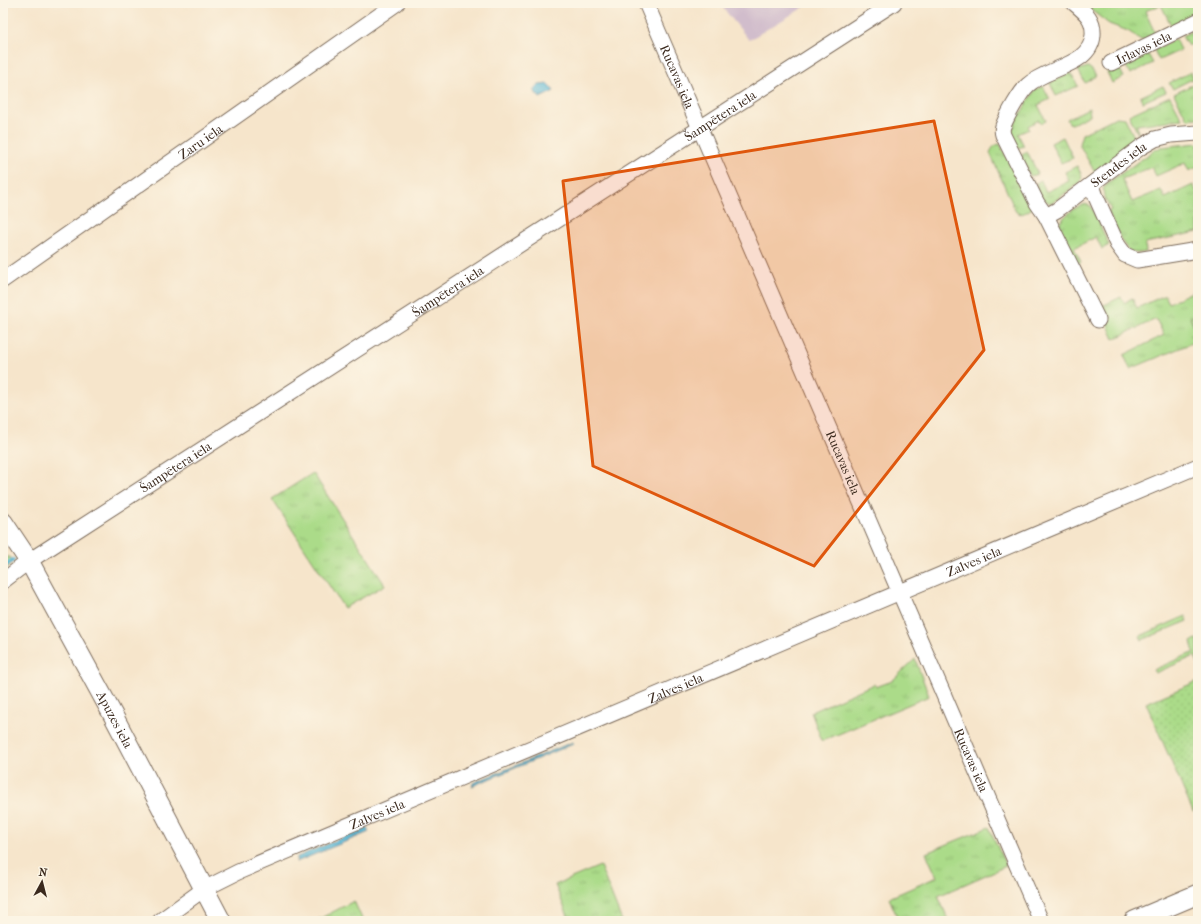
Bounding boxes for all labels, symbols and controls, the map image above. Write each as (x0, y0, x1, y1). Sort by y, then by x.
street label: Irlavas iela (1114, 28, 1175, 68)
street label: Rucavas iela (657, 43, 698, 112)
street label: Šampētera iela (682, 87, 760, 144)
street label: Zaru iela (176, 121, 226, 162)
street label: Stendes iela (1088, 138, 1150, 190)
street label: Šampētera iela (409, 262, 487, 320)
street label: Rucavas iela (823, 428, 864, 498)
street label: Šampētera iela (137, 438, 215, 496)
street label: Zalves iela (944, 543, 1004, 580)
street label: Zalves iela (646, 669, 706, 706)
street label: Apuzes iela (93, 688, 136, 751)
street label: Rucavas iela (951, 726, 992, 795)
street label: Zalves iela (347, 796, 408, 832)
north arrow (22, 862, 62, 902)
text: N (38, 866, 49, 880)

